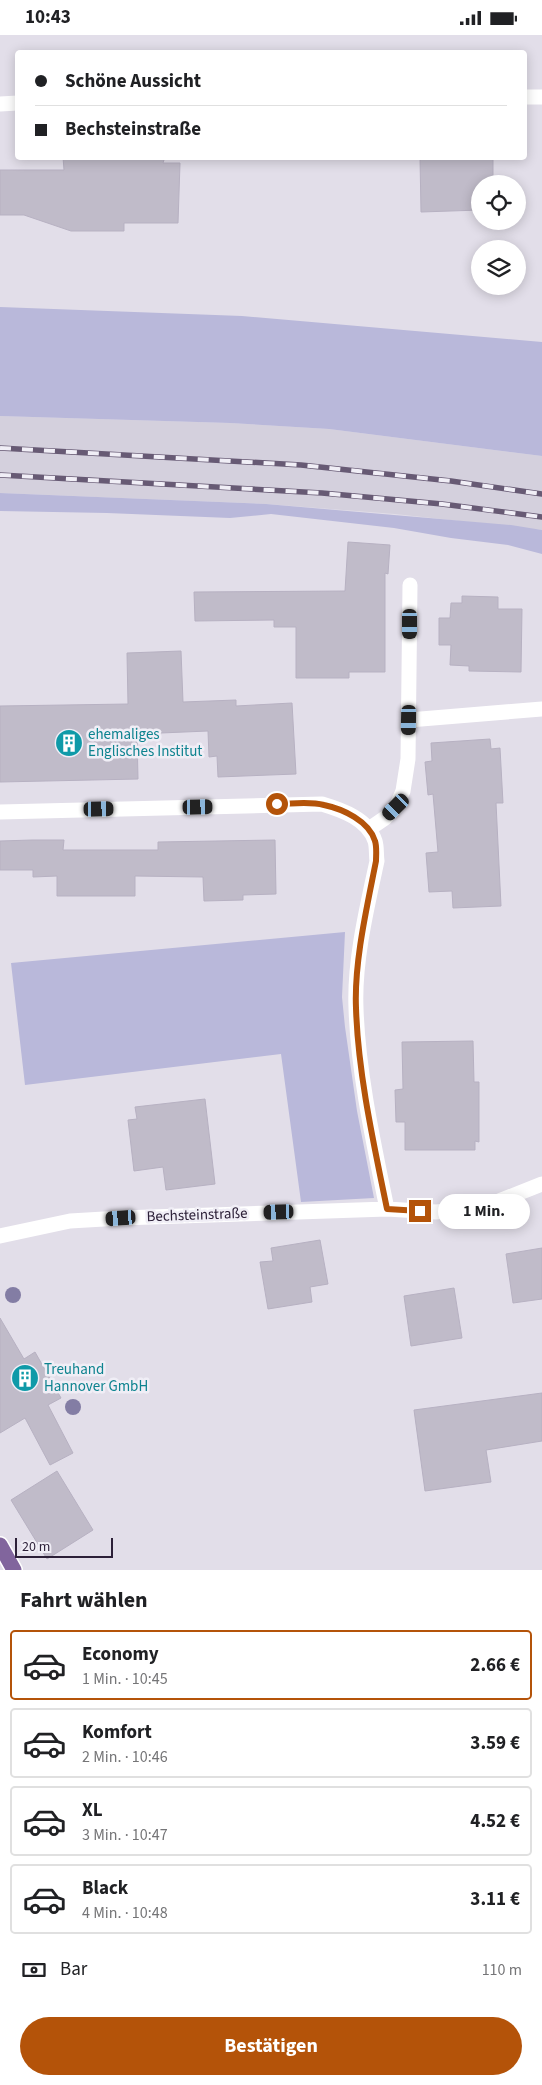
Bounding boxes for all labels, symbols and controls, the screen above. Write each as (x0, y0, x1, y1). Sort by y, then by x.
text: 10:43 (25, 4, 71, 31)
text: Schöne Aussicht (65, 68, 201, 95)
text: Bechsteinstraße (65, 116, 201, 143)
map controls (471, 175, 526, 295)
button: locate (471, 175, 526, 230)
button: layers (471, 240, 526, 295)
car (402, 609, 417, 639)
car (401, 705, 416, 735)
place label: ehemaliges Englisches Institut (88, 724, 202, 762)
building icon: ehemaliges Englisches Institut (54, 728, 84, 758)
car (380, 791, 411, 823)
route start (266, 793, 288, 815)
car (182, 799, 213, 815)
car (83, 801, 114, 817)
callout: 1 Min. (438, 1193, 530, 1229)
route end (409, 1200, 431, 1222)
text: 1 Min. (463, 1200, 505, 1222)
street label: Bechsteinstraße (146, 1203, 248, 1227)
car (263, 1204, 294, 1220)
car (105, 1209, 136, 1227)
place label: Treuhand Hannover GmbH (44, 1359, 148, 1397)
building icon: Treuhand Hannover GmbH (10, 1363, 40, 1393)
scale bar (15, 1535, 112, 1558)
text: 20 m (22, 1537, 50, 1557)
text: Fahrt wählen (20, 1584, 148, 1616)
text: Economy (82, 1641, 159, 1668)
icon: car (22, 1643, 67, 1688)
text: 2.66 € (470, 1652, 520, 1679)
text: 1 Min. · 10:45 (82, 1668, 168, 1690)
text: Komfort (82, 1719, 152, 1746)
icon: car (22, 1721, 67, 1766)
text: 3.59 € (470, 1730, 520, 1757)
text: 2 Min. · 10:46 (82, 1746, 168, 1768)
text: XL (82, 1797, 103, 1824)
icon: car (22, 1799, 67, 1844)
text: 4.52 € (470, 1808, 520, 1835)
text: 3 Min. · 10:47 (82, 1824, 168, 1846)
text: Black (82, 1875, 128, 1902)
icon: car (22, 1877, 67, 1922)
text: 3.11 € (470, 1886, 520, 1913)
text: 4 Min. · 10:48 (82, 1902, 168, 1924)
icon: cash (20, 1956, 48, 1984)
text: Bar (60, 1956, 87, 1983)
text: 110 m (482, 1959, 522, 1981)
button: Bestätigen (20, 2017, 522, 2075)

